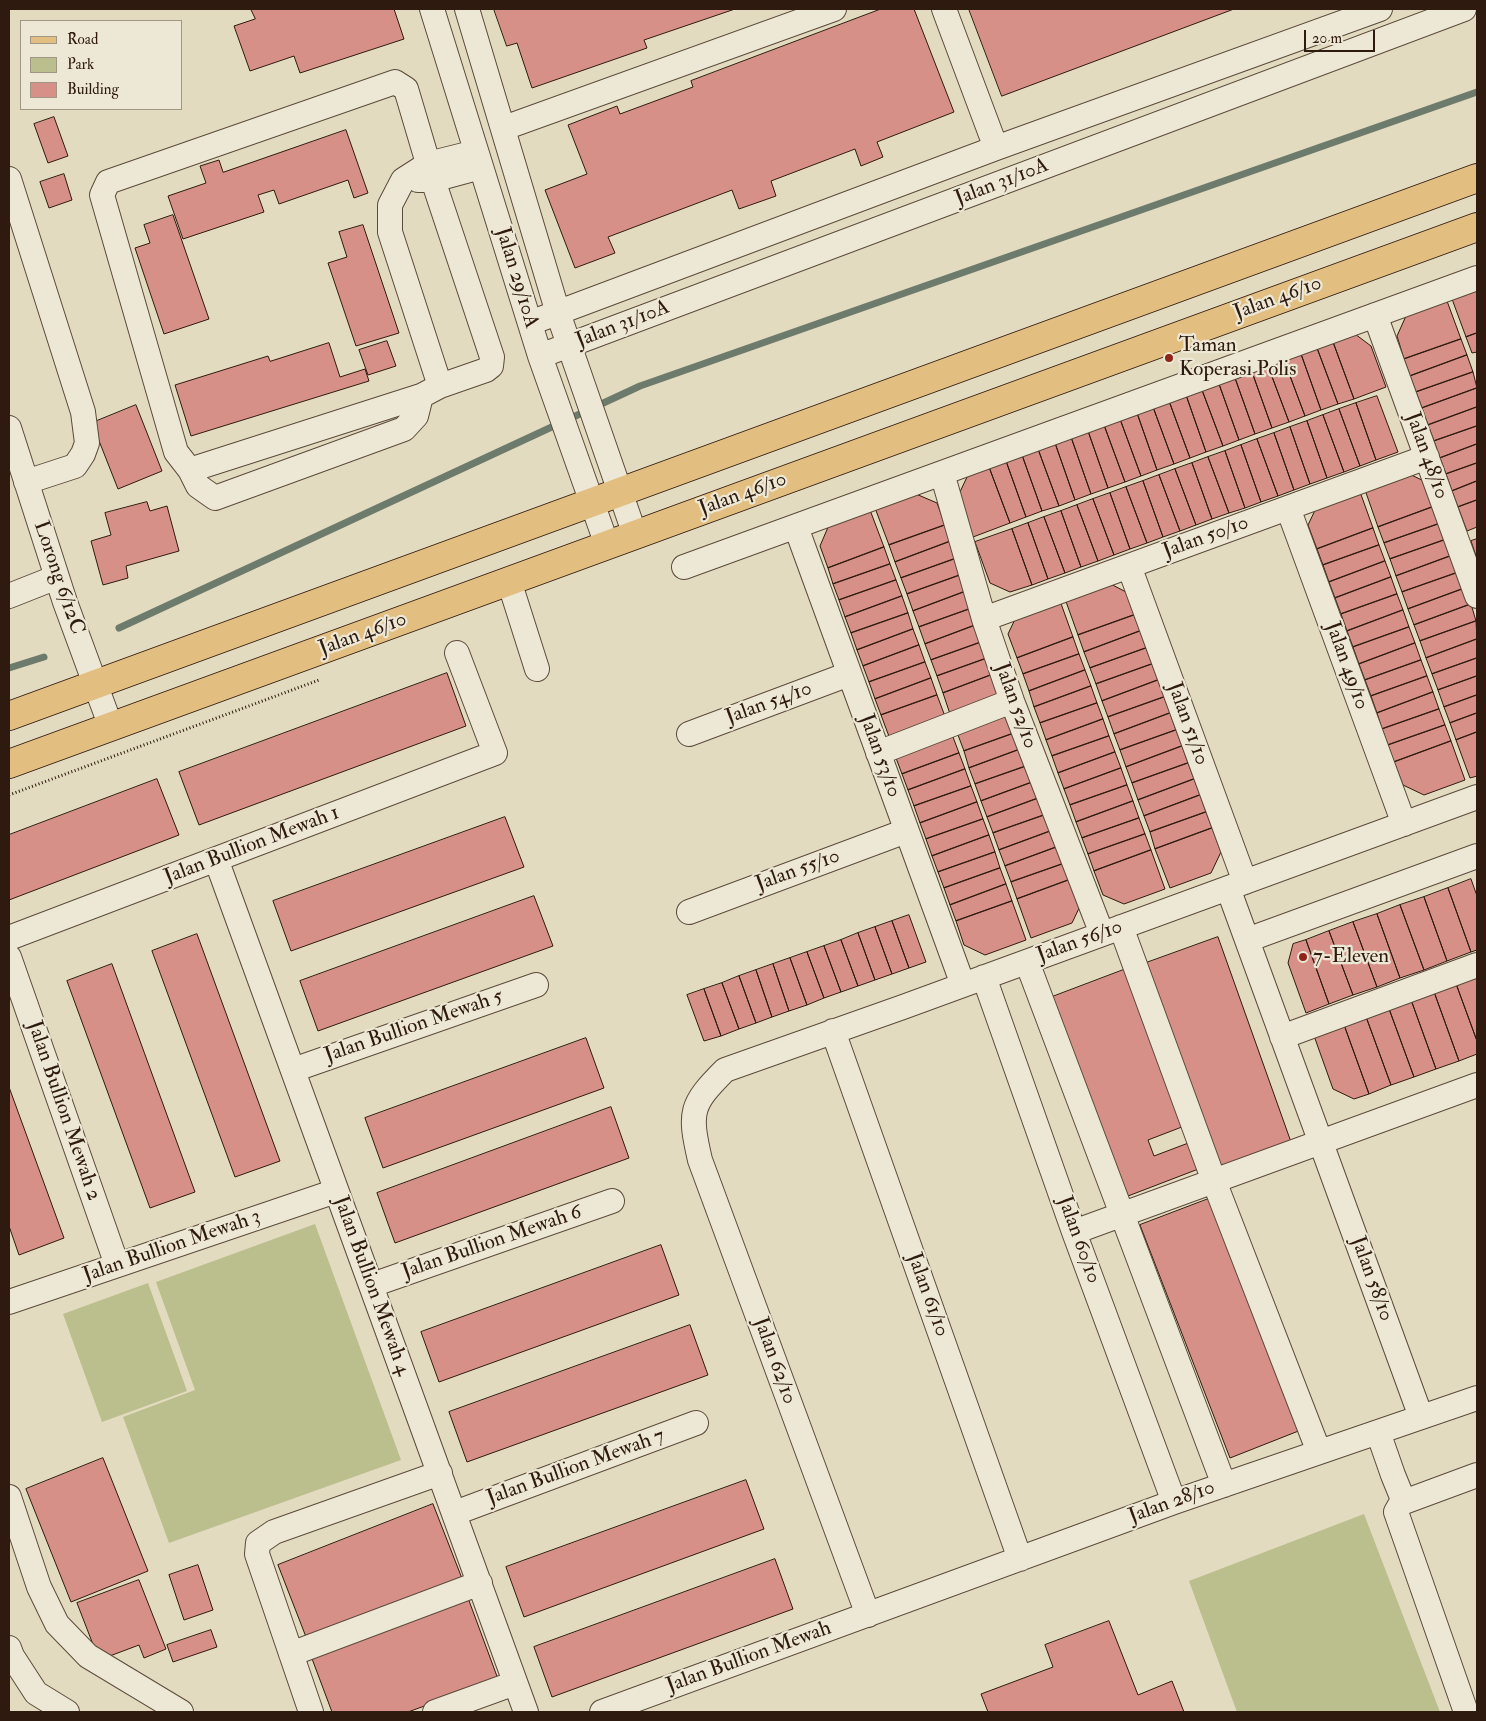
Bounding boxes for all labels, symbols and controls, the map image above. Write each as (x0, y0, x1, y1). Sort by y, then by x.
legend (20, 20, 182, 110)
scale bar (1306, 20, 1377, 52)
text: 20 m (1312, 29, 1342, 48)
text: Road (67, 30, 98, 49)
text: Park (67, 55, 94, 74)
text: Building (67, 80, 119, 99)
street label: Jalan 31/10A (952, 154, 1052, 212)
street label: Jalan 29/10A (489, 224, 543, 332)
street label: Jalan 46/10 (1231, 272, 1325, 326)
street label: Jalan 31/10A (573, 296, 673, 354)
place label: Taman Koperasi Polis (1179, 333, 1296, 383)
marker: Taman Koperasi Polis (1163, 352, 1175, 364)
street label: Jalan 48/10 (1399, 409, 1453, 503)
street label: Jalan 46/10 (696, 468, 790, 522)
street label: Jalan 50/10 (1160, 511, 1252, 565)
street label: Lorong 6/12C (27, 518, 89, 638)
street label: Jalan 46/10 (316, 608, 410, 662)
street label: Jalan 49/10 (1318, 619, 1374, 713)
street label: Jalan 52/10 (988, 660, 1042, 752)
street label: Jalan 54/10 (722, 677, 816, 731)
street label: Jalan 51/10 (1160, 679, 1214, 769)
street label: Jalan 53/10 (852, 711, 906, 801)
street label: Jalan Bullion Mewah 1 (161, 801, 343, 891)
street label: Jalan 55/10 (752, 844, 844, 898)
street label: Jalan 56/10 (1034, 915, 1126, 969)
place label: 7-Eleven (1313, 944, 1389, 970)
marker: 7-Eleven (1297, 951, 1309, 963)
street label: Jalan Bullion Mewah 5 (321, 985, 507, 1069)
street label: Jalan Bullion Mewah 2 (20, 1018, 106, 1204)
street label: Jalan Bullion Mewah 4 (327, 1193, 415, 1379)
street label: Jalan 60/10 (1051, 1193, 1105, 1287)
street label: Jalan Bullion Mewah 6 (399, 1200, 585, 1286)
street label: Jalan Bullion Mewah 3 (80, 1205, 264, 1289)
street label: Jalan 58/10 (1344, 1233, 1398, 1325)
street label: Jalan 61/10 (900, 1250, 954, 1340)
street label: Jalan 62/10 (747, 1314, 801, 1408)
street label: Jalan Bullion Mewah 7 (484, 1424, 668, 1512)
street label: Jalan 28/10 (1125, 1476, 1219, 1530)
street label: Jalan Bullion Mewah (663, 1616, 835, 1700)

